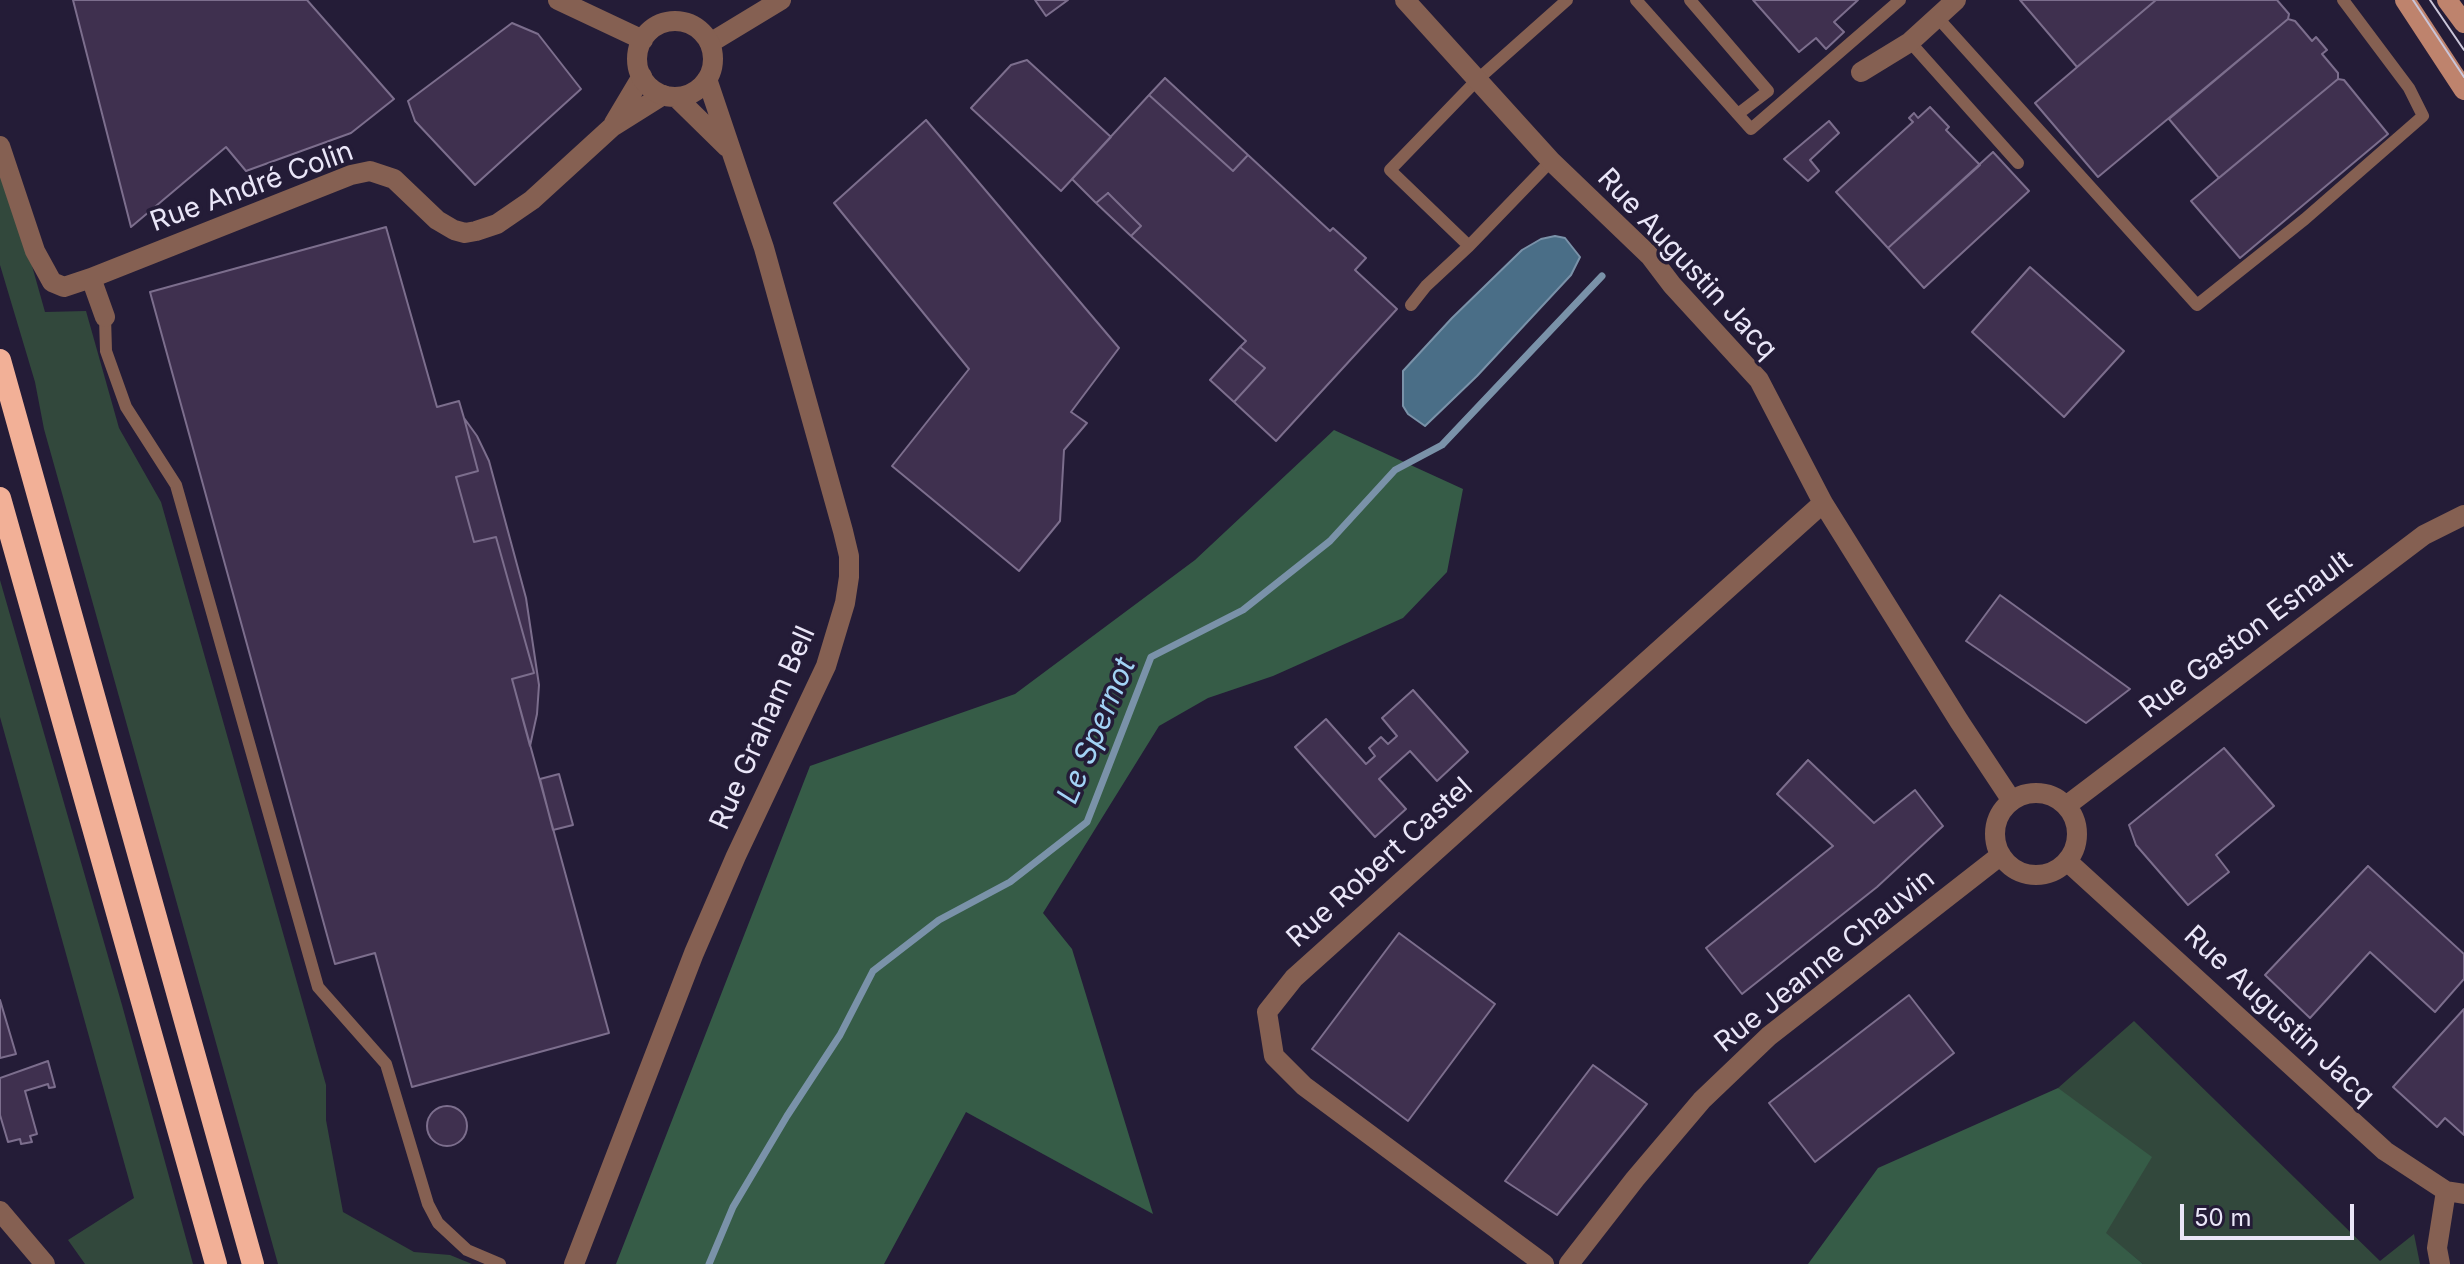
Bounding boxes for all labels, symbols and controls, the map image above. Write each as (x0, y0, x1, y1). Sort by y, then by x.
street label: Rue André Colin (146, 135, 358, 239)
street label: Rue Augustin Jacq (1590, 162, 1784, 366)
street label: Rue Gaston Esnault (2133, 544, 2359, 726)
street label: Rue Graham Bell (703, 621, 823, 835)
water label: Le Spernot (1050, 653, 1144, 809)
street label: Rue Robert Castel (1280, 771, 1480, 955)
street label: Rue Jeanne Chauvin (1708, 862, 1942, 1060)
street label: Rue Augustin Jacq (2177, 919, 2381, 1113)
scale bar (2184, 1188, 2358, 1238)
text: 50 m (2194, 1203, 2252, 1232)

